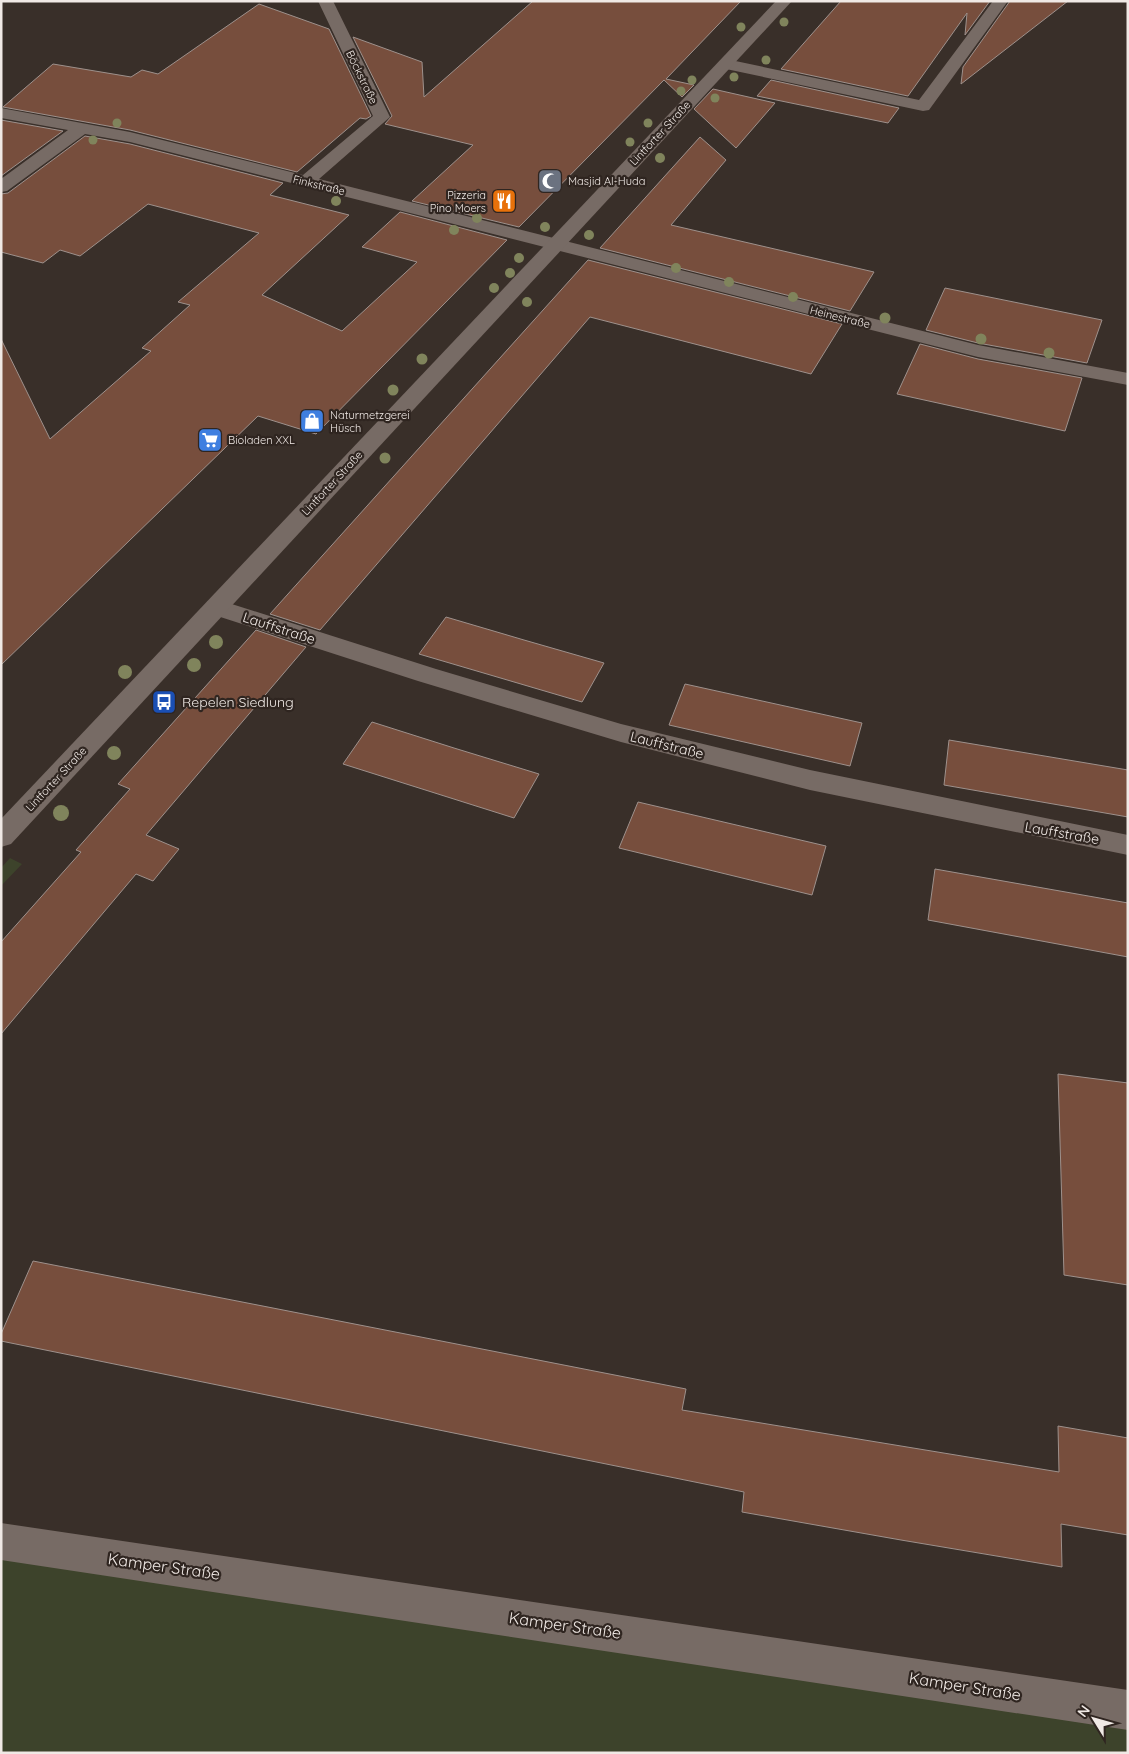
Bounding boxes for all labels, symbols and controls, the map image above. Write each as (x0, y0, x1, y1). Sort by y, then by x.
street label: Böckstraße (343, 48, 381, 106)
street label: Lintforter Straße (627, 98, 693, 168)
mosque icon: Masjid Al-Huda (537, 168, 563, 194)
street label: Finkstraße (291, 172, 347, 198)
place label: Masjid Al-Huda (568, 174, 645, 188)
place label: Pizzeria Pino Moers (430, 188, 486, 215)
restaurant icon: Pizzeria Pino Moers (491, 188, 517, 214)
street label: Heinestraße (808, 303, 872, 331)
shop icon: Naturmetzgerei Hüsch (299, 408, 325, 434)
place label: Naturmetzgerei Hüsch (330, 408, 410, 435)
supermarket icon: Bioladen XXL (197, 427, 223, 453)
place label: Bioladen XXL (228, 433, 295, 447)
street label: Lintforter Straße (299, 448, 365, 518)
street label: Lauffstraße (240, 608, 318, 648)
bus stop icon: Repelen Siedlung (151, 689, 177, 715)
place label: Repelen Siedlung (182, 693, 294, 711)
street label: Lauffstraße (628, 727, 706, 763)
street label: Lintforter Straße (23, 744, 89, 814)
street label: Lauffstraße (1023, 818, 1101, 848)
street label: Kamper Straße (107, 1548, 221, 1584)
street label: Kamper Straße (508, 1607, 622, 1643)
street label: Kamper Straße (908, 1667, 1022, 1705)
north arrow (1069, 1694, 1119, 1744)
text: N (1073, 1702, 1094, 1721)

